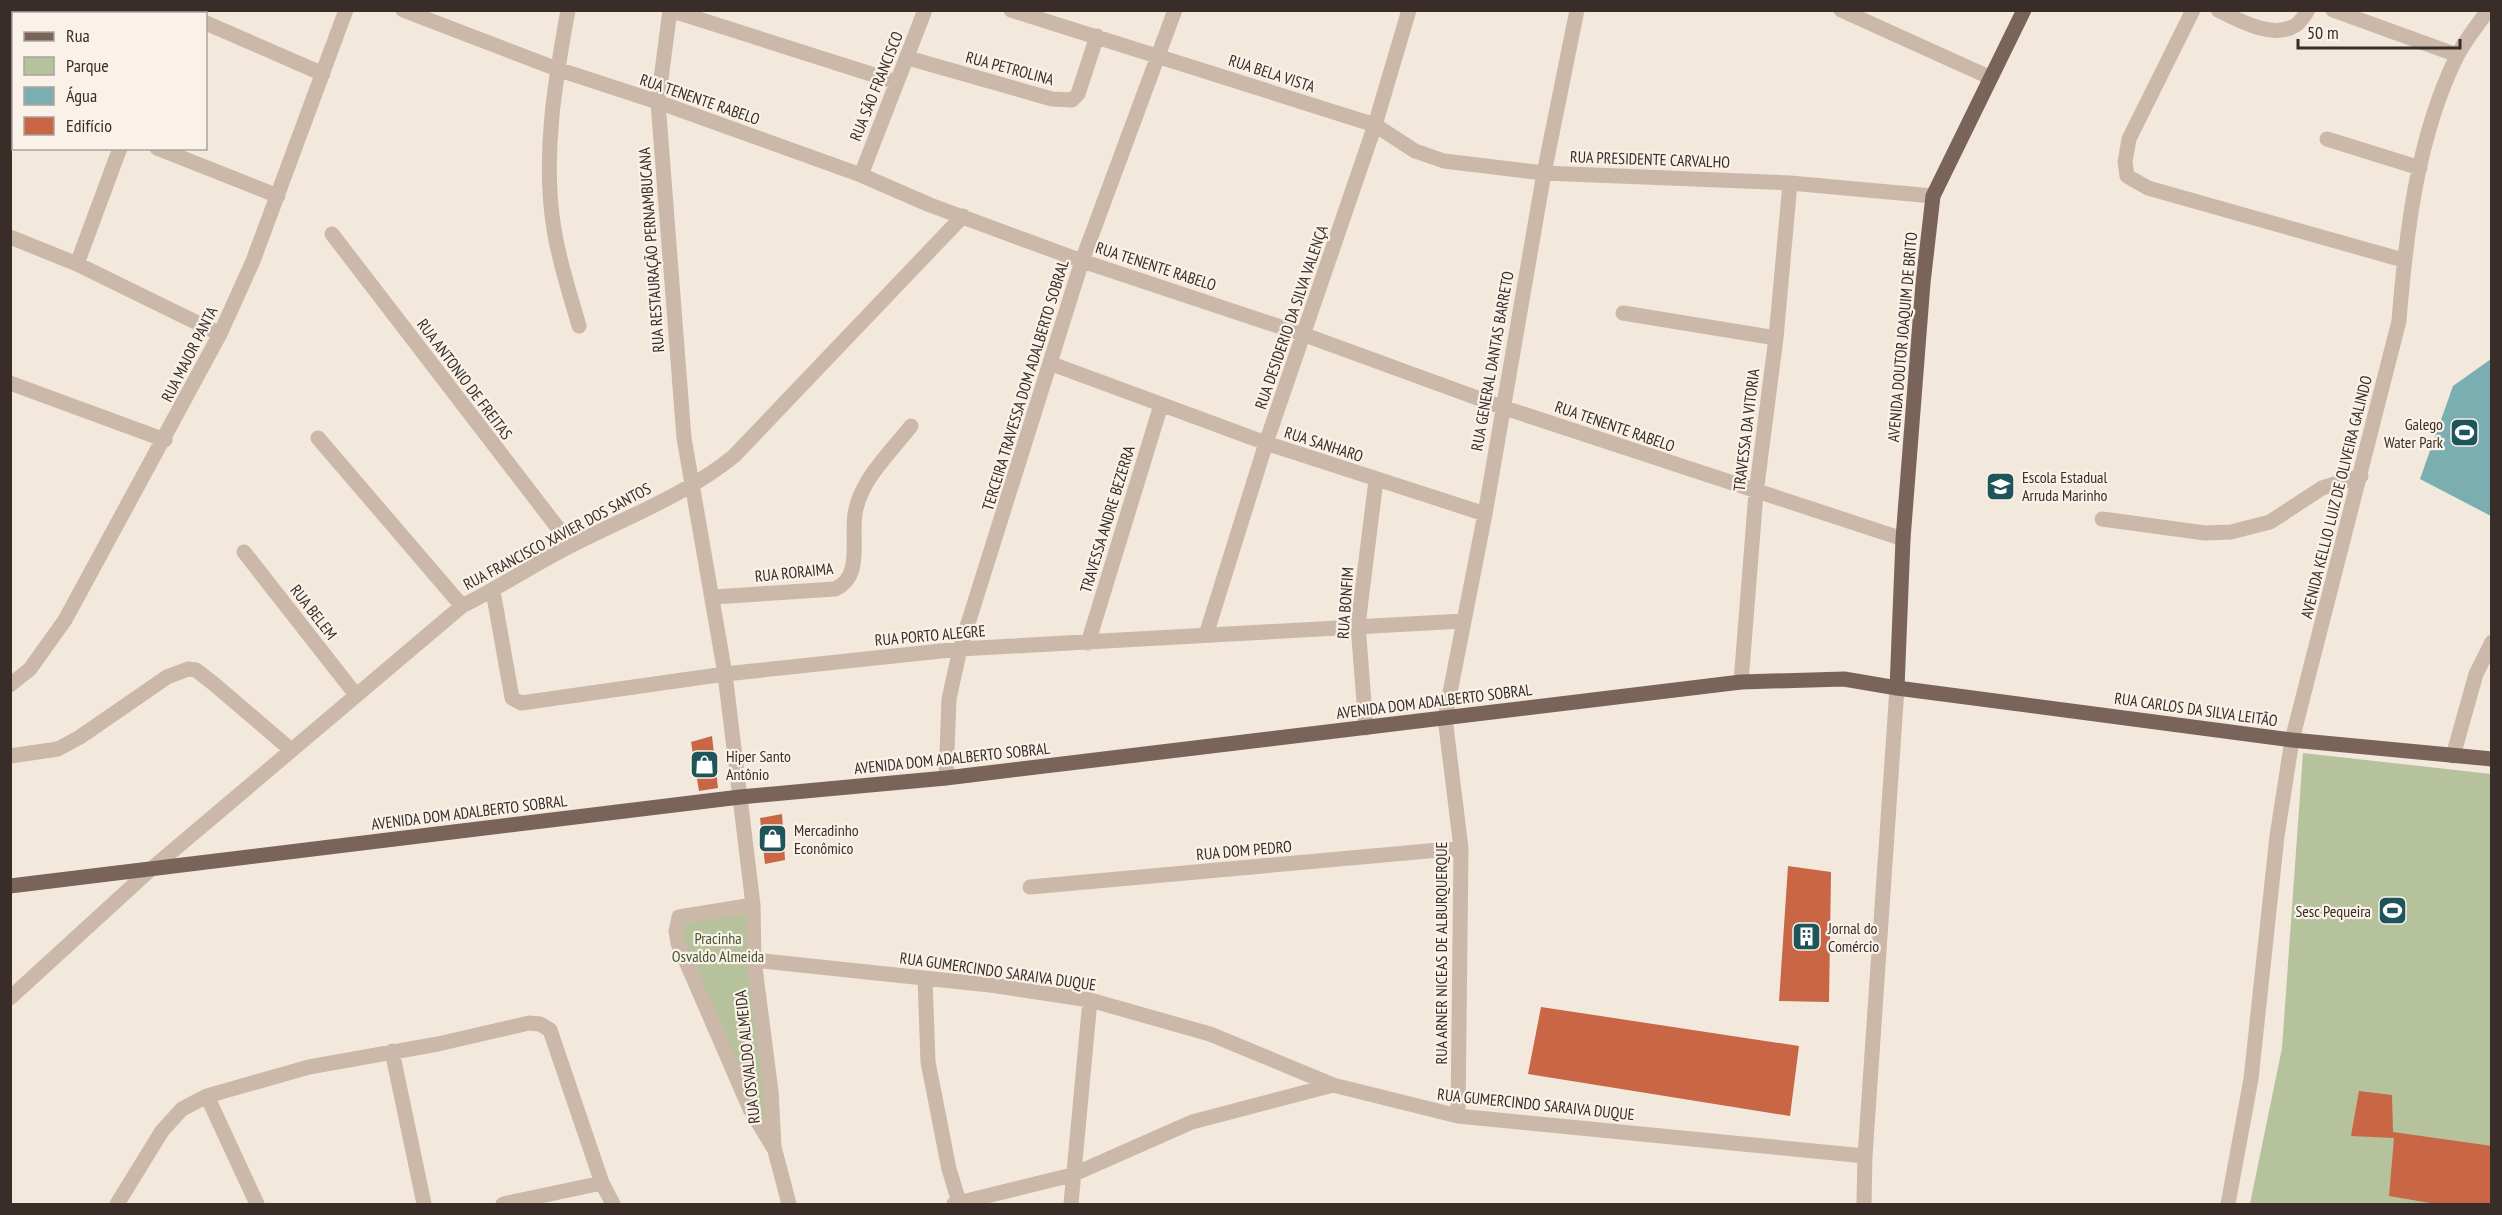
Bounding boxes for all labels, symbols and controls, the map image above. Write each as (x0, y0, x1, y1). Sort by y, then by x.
legend (12, 12, 207, 150)
scale bar (2298, 12, 2460, 50)
text: 50 m (2307, 21, 2339, 44)
text: Rua (66, 24, 90, 47)
street label: RUA SÃO FRANCISCO (845, 28, 907, 144)
street label: RUA PETROLINA (964, 47, 1057, 89)
street label: RUA BELA VISTA (1226, 50, 1318, 96)
text: Parque (66, 54, 109, 77)
street label: RUA TENENTE RABELO (637, 69, 763, 129)
text: Água (66, 84, 97, 107)
text: Edifício (66, 114, 112, 137)
street label: RUA RESTAURAÇÃO PERNAMBUCANA (634, 146, 668, 353)
street label: RUA PRESIDENTE CARVALHO (1570, 146, 1731, 172)
street label: RUA DESIDERIO DA SILVA VALENÇA (1250, 222, 1332, 412)
street label: AVENIDA DOUTOR JOAQUIM DE BRITO (1883, 231, 1921, 443)
street label: RUA TENENTE RABELO (1093, 237, 1219, 295)
street label: TERCEIRA TRAVESSA DOM ADALBERTO SOBRAL (977, 257, 1073, 513)
street label: RUA GENERAL DANTAS BARRETO (1466, 269, 1518, 452)
street label: RUA MAJOR PANTA (156, 303, 222, 405)
street label: RUA ANTONIO DE FREITAS (413, 315, 517, 444)
street label: TRAVESSA DA VITORIA (1729, 367, 1763, 492)
street label: AVENIDA KELLIO LUIZ DE OLIVEIRA GALINDO (2296, 373, 2376, 621)
street label: RUA TENENTE RABELO (1552, 396, 1678, 456)
place label: Galego Water Park (2384, 414, 2444, 452)
sports icon: Galego Water Park (2448, 417, 2480, 449)
street label: RUA SANHARO (1282, 422, 1366, 466)
street label: TRAVESSA ANDRE BEZERRA (1075, 443, 1139, 595)
place label: Escola Estadual Arruda Marinho (2022, 467, 2108, 505)
school or university icon: Escola Estadual Arruda Marinho (1985, 470, 2017, 502)
street label: RUA FRANCISCO XAVIER DOS SANTOS (460, 478, 654, 594)
street label: RUA RORAIMA (754, 558, 835, 586)
street label: RUA BONFIM (1333, 566, 1357, 640)
street label: RUA BELEM (286, 580, 342, 644)
street label: RUA PORTO ALEGRE (874, 620, 986, 650)
street label: AVENIDA DOM ADALBERTO SOBRAL (1335, 679, 1533, 723)
street label: RUA CARLOS DA SILVA LEITÃO (2113, 688, 2279, 730)
street label: AVENIDA DOM ADALBERTO SOBRAL (853, 738, 1051, 778)
place label: Hiper Santo Antônio (726, 746, 791, 784)
shop icon: Hiper Santo Antônio (689, 749, 721, 781)
street label: AVENIDA DOM ADALBERTO SOBRAL (370, 790, 568, 834)
place label: Mercadinho Econômico (794, 820, 859, 858)
shop icon: Mercadinho Econômico (757, 823, 789, 855)
street label: RUA DOM PEDRO (1195, 836, 1293, 864)
street label: RUA ARNER NICEAS DE ALBURQUERQUE (1431, 841, 1451, 1064)
sports icon: Sesc Pequeira (2376, 895, 2408, 927)
place label: Sesc Pequeira (2295, 901, 2371, 921)
place label: Jornal do Comércio (1827, 918, 1879, 956)
building icon: Jornal do Comércio (1791, 921, 1823, 953)
park label: Pracinha Osvaldo Almeida (672, 928, 764, 966)
street label: RUA GUMERCINDO SARAIVA DUQUE (898, 947, 1098, 995)
street label: RUA OSVALDO ALMEIDA (730, 989, 764, 1125)
street label: RUA GUMERCINDO SARAIVA DUQUE (1436, 1084, 1636, 1124)

